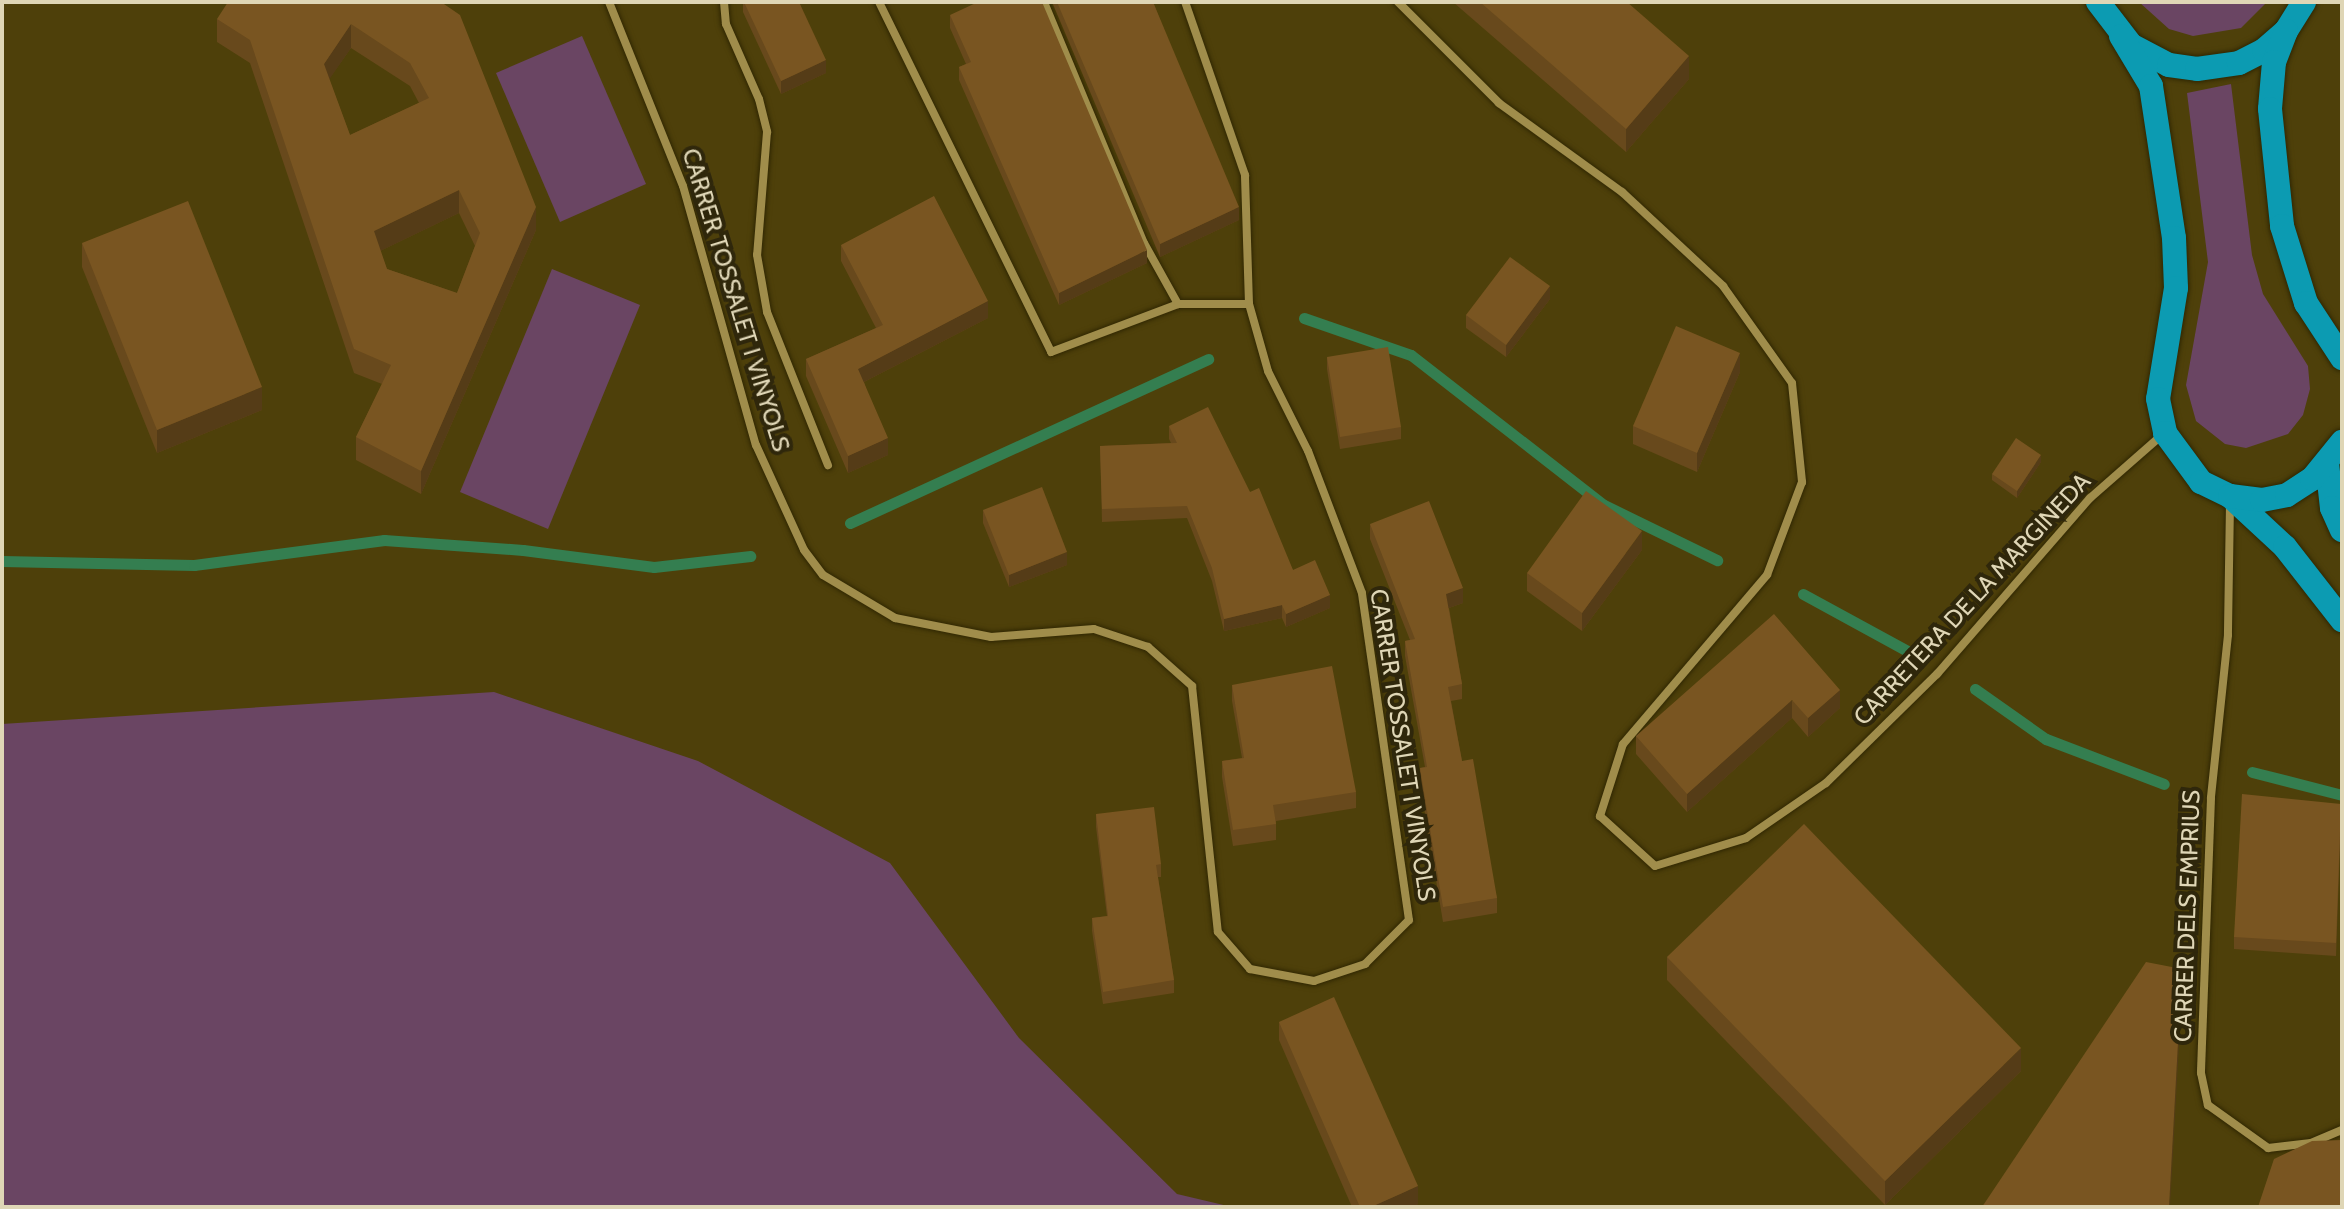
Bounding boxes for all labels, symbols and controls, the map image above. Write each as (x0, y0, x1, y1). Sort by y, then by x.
street label: CARRER TOSSALET I VINYOLS (676, 145, 796, 455)
street label: CARRETERA DE LA MARGINEDA (1848, 467, 2096, 731)
street label: CARRER TOSSALET I VINYOLS (1364, 587, 1442, 903)
street label: CARRER DELS EMPRIUS (2168, 789, 2206, 1043)

